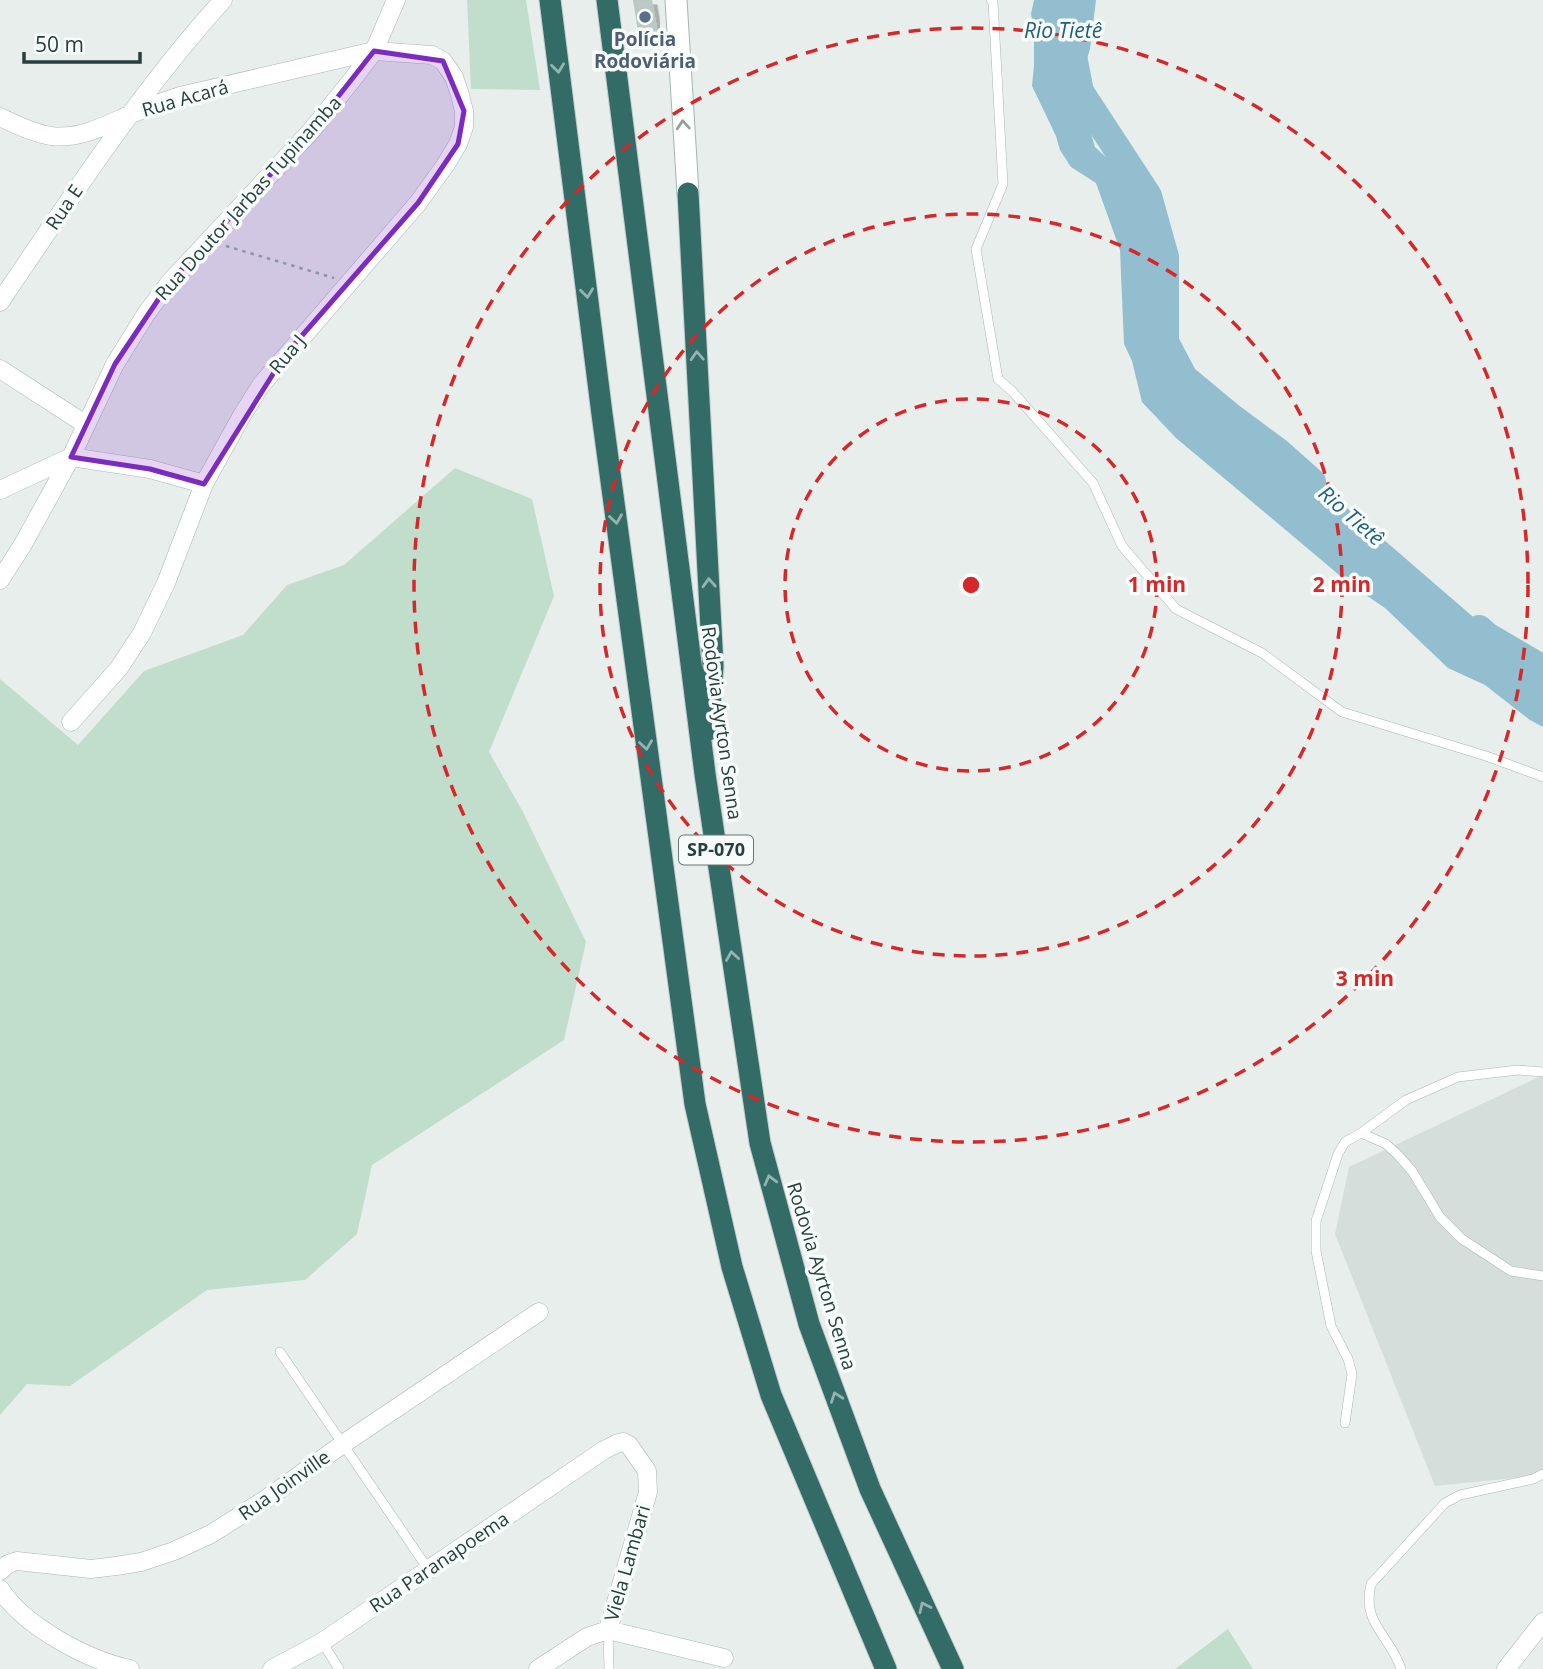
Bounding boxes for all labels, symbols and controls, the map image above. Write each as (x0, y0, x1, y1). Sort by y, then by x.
marker: Polícia Rodoviária (637, 9, 653, 25)
water label: Rio Tietê (1024, 16, 1102, 44)
scale bar (24, 21, 140, 65)
place label: Polícia Rodoviária (594, 26, 696, 74)
text: 50 m (35, 30, 84, 58)
one-way arrow (551, 62, 566, 74)
street label: Rua Acará (139, 73, 231, 123)
street label: Rua Doutor Jarbas Tupinamba (149, 90, 347, 306)
one-way arrow (676, 120, 691, 131)
street label: Rua E (39, 179, 89, 235)
one-way arrow (579, 288, 594, 299)
street label: Rua J (263, 329, 311, 379)
one-way arrow (690, 350, 705, 361)
water label: Rio Tietê (1313, 479, 1390, 551)
one-way arrow (608, 513, 623, 525)
text: 1 min (1128, 570, 1186, 598)
text: 2 min (1313, 570, 1371, 598)
centre of rings (959, 573, 983, 597)
one-way arrow (702, 578, 717, 589)
street label: Rodovia Ayrton Senna (696, 625, 748, 821)
one-way arrow (638, 739, 653, 750)
road number: SP-070 (679, 836, 753, 864)
one-way arrow (725, 950, 740, 962)
text: 3 min (1336, 964, 1394, 992)
one-way arrow (764, 1174, 778, 1186)
street label: Rodovia Ayrton Senna (781, 1179, 863, 1373)
one-way arrow (830, 1392, 844, 1404)
street label: Rua Joinville (233, 1444, 335, 1526)
street label: Viela Lambari (598, 1502, 656, 1624)
street label: Rua Paranapoema (364, 1506, 514, 1618)
one-way arrow (918, 1602, 932, 1614)

